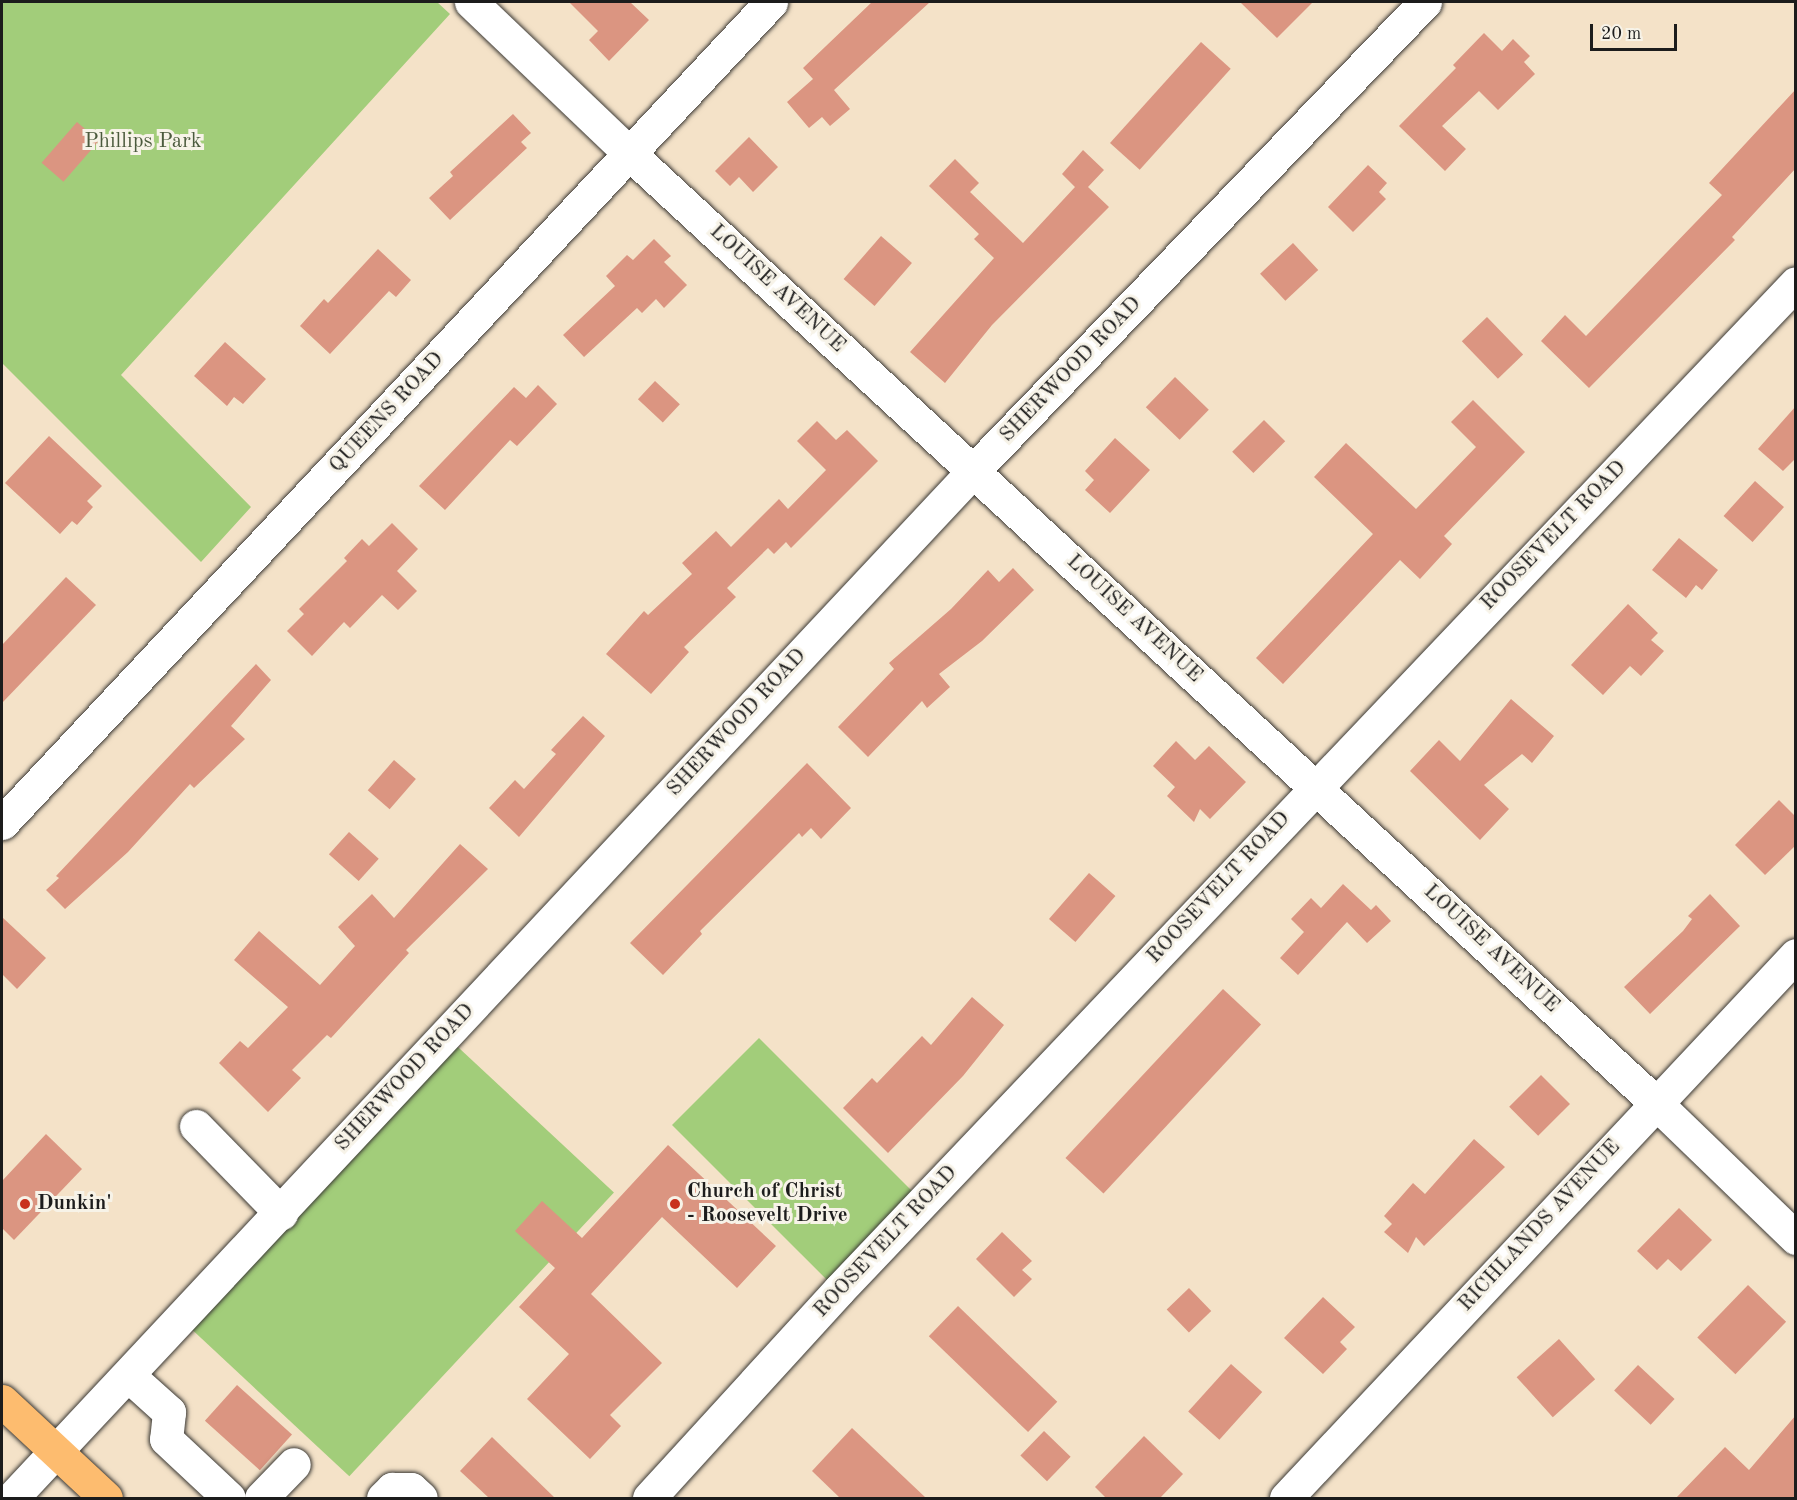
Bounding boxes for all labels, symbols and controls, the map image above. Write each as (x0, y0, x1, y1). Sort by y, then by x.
scale bar (1593, 12, 1680, 50)
text: 20 m (1601, 25, 1641, 43)
park label: Phillips Park (84, 129, 202, 155)
street label: LOUISE AVENUE (704, 220, 850, 358)
street label: SHERWOOD ROAD (995, 292, 1147, 448)
street label: QUEENS ROAD (325, 347, 449, 479)
street label: ROOSEVELT ROAD (1476, 456, 1632, 616)
street label: LOUISE AVENUE (1061, 550, 1207, 688)
street label: SHERWOOD ROAD (662, 644, 812, 802)
street label: ROOSEVELT ROAD (1142, 807, 1296, 969)
street label: LOUISE AVENUE (1418, 880, 1564, 1018)
street label: SHERWOOD ROAD (330, 999, 480, 1157)
street label: RICHLANDS AVENUE (1454, 1135, 1626, 1317)
street label: ROOSEVELT ROAD (809, 1161, 963, 1323)
place label: Church of Christ - Roosevelt Drive (687, 1179, 848, 1229)
place label: Dunkin' (37, 1191, 111, 1217)
marker: Dunkin' (18, 1197, 32, 1211)
marker: Church of Christ - Roosevelt Drive (668, 1197, 682, 1211)

